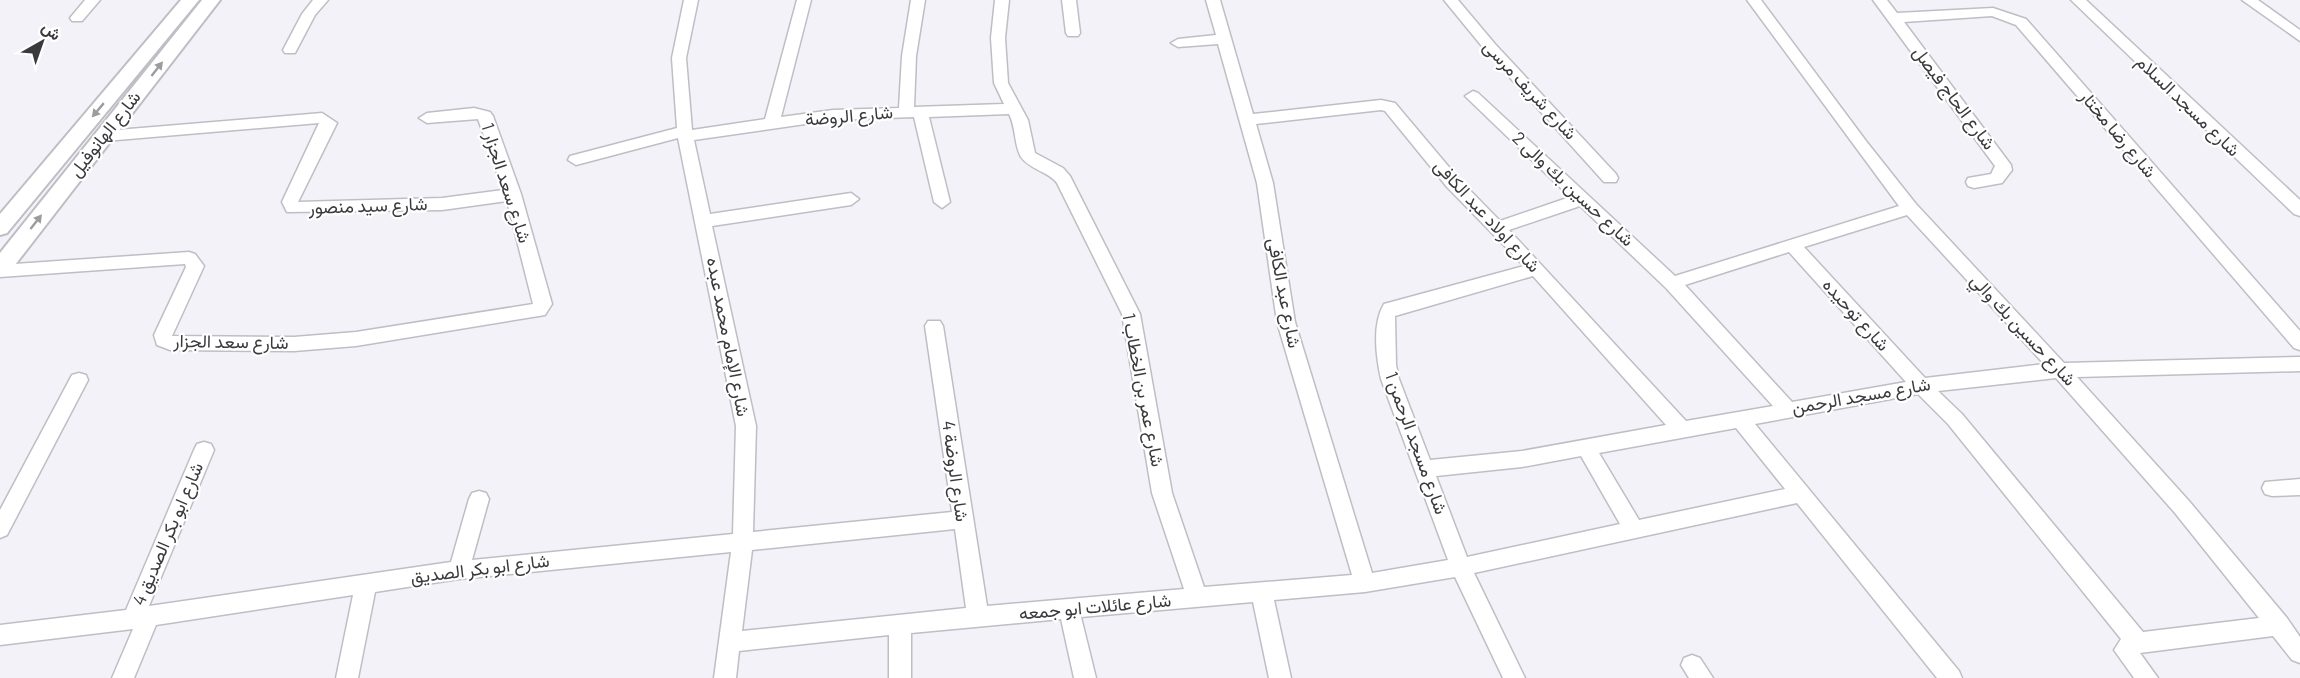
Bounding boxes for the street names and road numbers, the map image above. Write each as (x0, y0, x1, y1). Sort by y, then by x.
street label: شارع شريف مرسى (1478, 35, 1582, 145)
street label: شارع الحاج فيصل (1907, 41, 2001, 155)
street label: شارع مسجد السلام (2131, 50, 2245, 162)
street label: شارع رضا مختار (2074, 84, 2162, 183)
street label: شارع الهانوفيل (64, 86, 146, 182)
street label: شارع الروضة (804, 100, 894, 132)
street label: شارع سعد الجزار 1 (475, 120, 537, 246)
street label: شارع حسين بك والى 2 (1507, 126, 1639, 252)
street label: شارع اولاد عبد الكافى (1428, 154, 1546, 278)
street label: شارع سيد منصور (307, 192, 428, 220)
street label: شارع عبد الكافى (1262, 236, 1306, 350)
street label: شارع الإمام محمد عبده (701, 255, 755, 419)
street label: شارع حسين بك والي (1963, 269, 2081, 393)
street label: شارع توحيده (1817, 274, 1895, 356)
street label: شارع عمر بن الخطاب 1 (1116, 311, 1170, 469)
street label: شارع سعد الجزار (172, 329, 289, 355)
street label: شارع مسجد الرحمن 1 (1379, 368, 1453, 518)
street label: شارع مسجد الرحمن (1790, 372, 1932, 420)
street label: شارع الروضة 4 (936, 419, 974, 523)
street label: شارع ابو بكر الصديق 4 (127, 459, 209, 609)
street label: شارع ابو بكر الصديق (409, 549, 551, 589)
street label: شارع عائلات ابو جمعه (1018, 588, 1172, 626)

